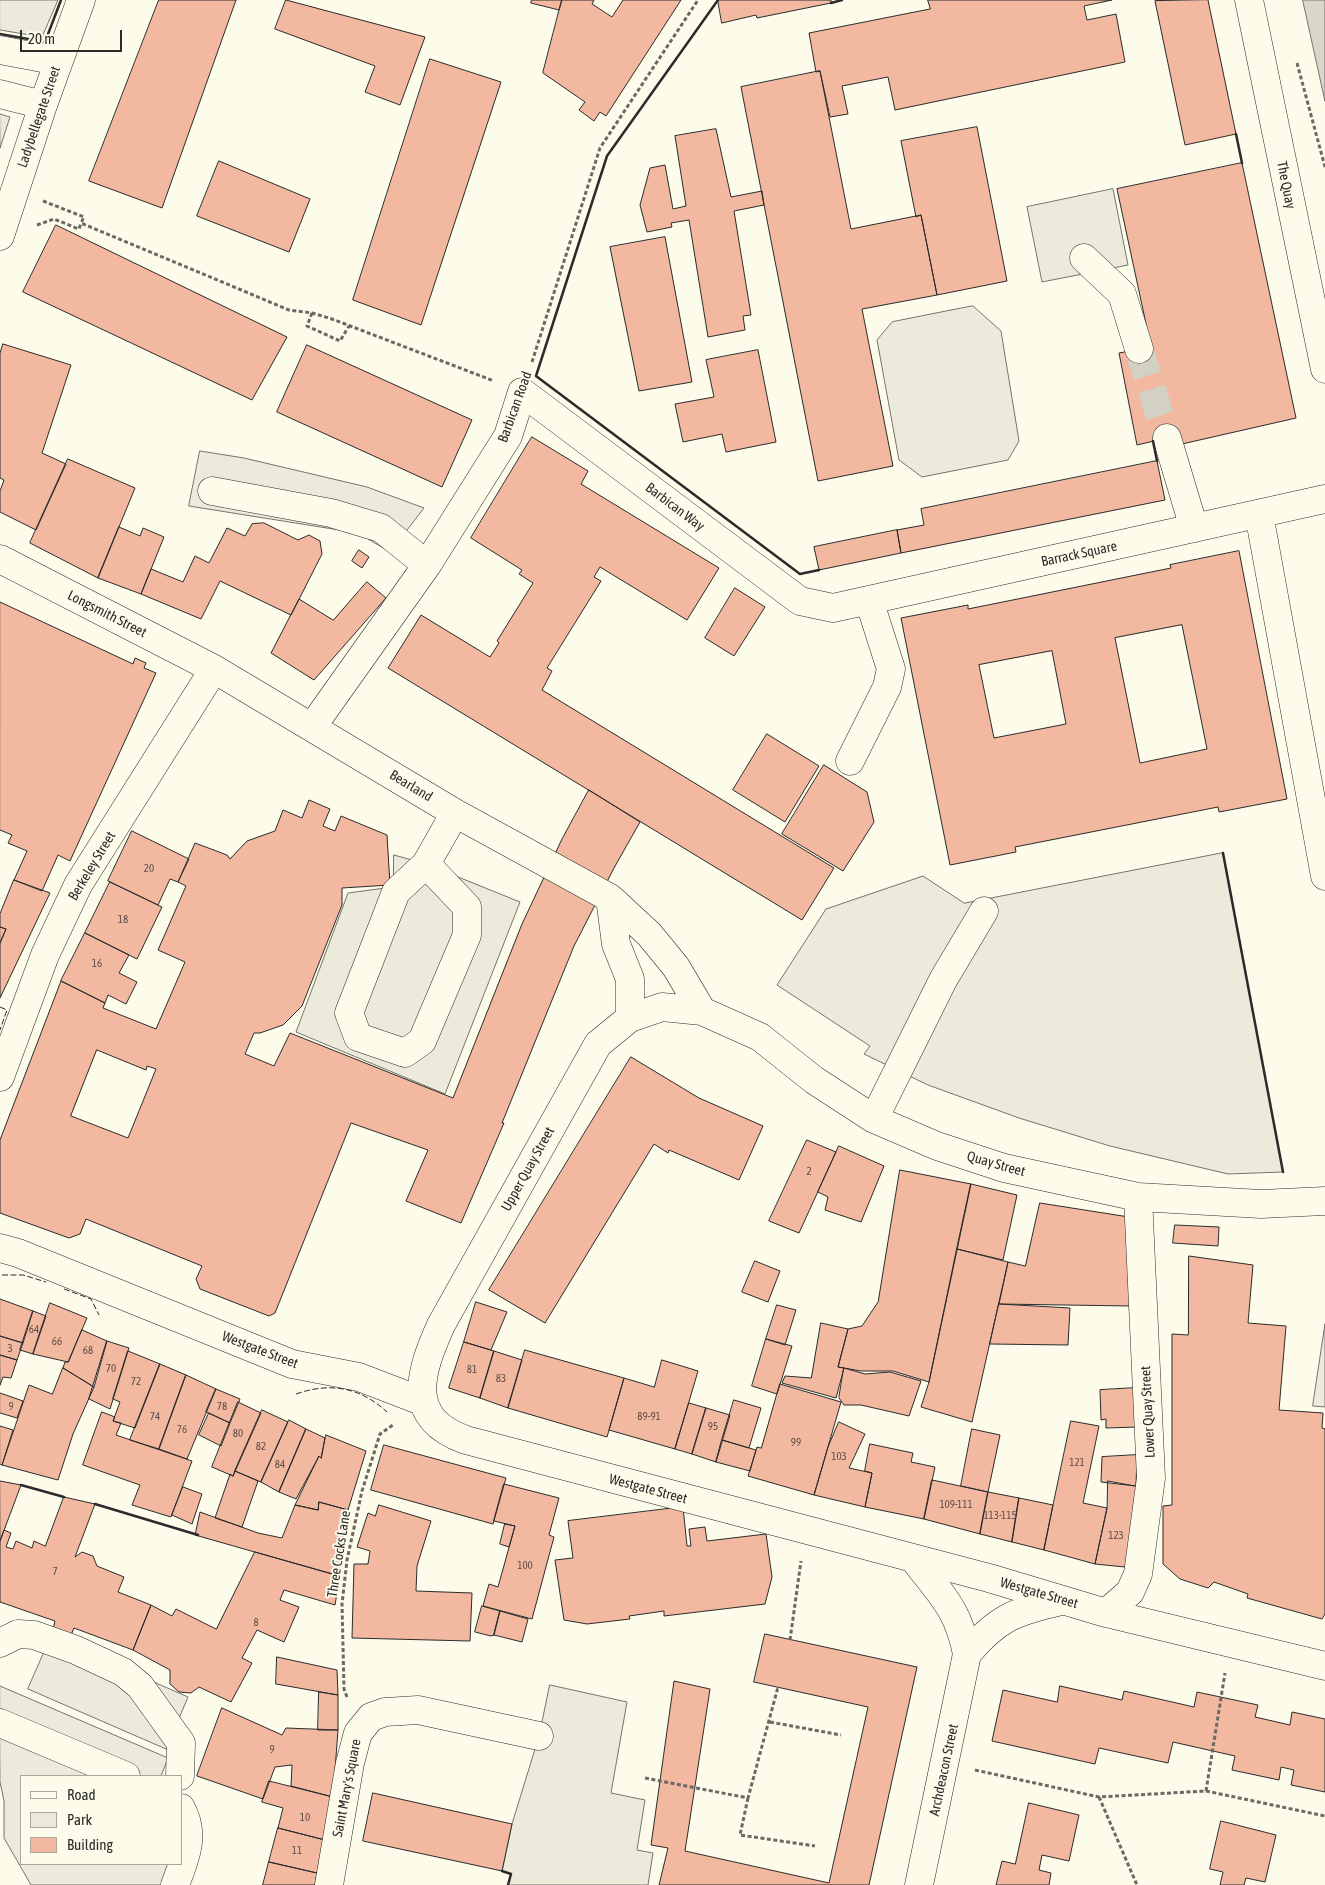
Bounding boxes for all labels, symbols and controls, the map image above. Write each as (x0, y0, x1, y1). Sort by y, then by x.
scale bar (22, 20, 125, 52)
text: 20 m (28, 30, 55, 47)
street label: Ladybellegate Street (14, 64, 64, 170)
street label: The Quay (1273, 160, 1299, 210)
street label: Barbican Road (494, 369, 536, 445)
street label: Barbican Way (642, 479, 708, 535)
street label: Barrack Square (1040, 538, 1118, 570)
street label: Longsmith Street (65, 587, 149, 641)
street label: Bearland (386, 767, 436, 805)
street label: Berkeley Street (65, 828, 119, 904)
house number: 20 (144, 862, 154, 876)
house number: 18 (118, 913, 128, 927)
house number: 16 (92, 957, 102, 971)
street label: Upper Quay Street (498, 1124, 558, 1214)
street label: Quay Street (965, 1148, 1027, 1180)
house number: 2 (806, 1165, 812, 1179)
house number: 64 (29, 1323, 39, 1337)
street label: Westgate Street (220, 1328, 300, 1372)
house number: 66 (52, 1335, 62, 1349)
house number: 3 (7, 1342, 13, 1356)
house number: 68 (83, 1344, 93, 1358)
house number: 70 (106, 1362, 116, 1376)
house number: 81 (467, 1363, 477, 1377)
street label: Lower Quay Street (1137, 1365, 1159, 1459)
house number: 83 (496, 1372, 506, 1386)
house number: 72 (131, 1375, 141, 1389)
house number: 9 (8, 1400, 14, 1414)
house number: 78 (217, 1400, 227, 1414)
house number: 74 (150, 1410, 160, 1424)
house number: 89-91 (637, 1410, 661, 1424)
house number: 95 (708, 1420, 718, 1434)
house number: 76 (177, 1423, 187, 1437)
house number: 80 (233, 1427, 243, 1441)
house number: 99 (791, 1436, 801, 1450)
house number: 82 (256, 1440, 266, 1454)
house number: 103 (831, 1450, 847, 1464)
house number: 121 (1069, 1456, 1085, 1470)
house number: 84 (275, 1458, 285, 1472)
street label: Westgate Street (607, 1471, 689, 1507)
house number: 109-111 (939, 1498, 973, 1512)
street label: Three Cocks Lane (324, 1509, 354, 1599)
house number: 113-115 (983, 1509, 1017, 1523)
house number: 123 (1108, 1529, 1124, 1543)
house number: 100 (517, 1559, 533, 1573)
house number: 7 (52, 1565, 58, 1579)
street label: Westgate Street (998, 1574, 1080, 1612)
house number: 8 (253, 1616, 259, 1630)
street label: Archdeacon Street (926, 1722, 962, 1818)
street label: Saint Mary's Square (329, 1738, 365, 1838)
house number: 9 (269, 1743, 275, 1757)
legend (20, 1775, 182, 1865)
text: Road (67, 1786, 96, 1803)
text: Park (67, 1811, 92, 1828)
house number: 10 (300, 1811, 310, 1825)
text: Building (67, 1836, 113, 1853)
house number: 11 (292, 1844, 302, 1858)

